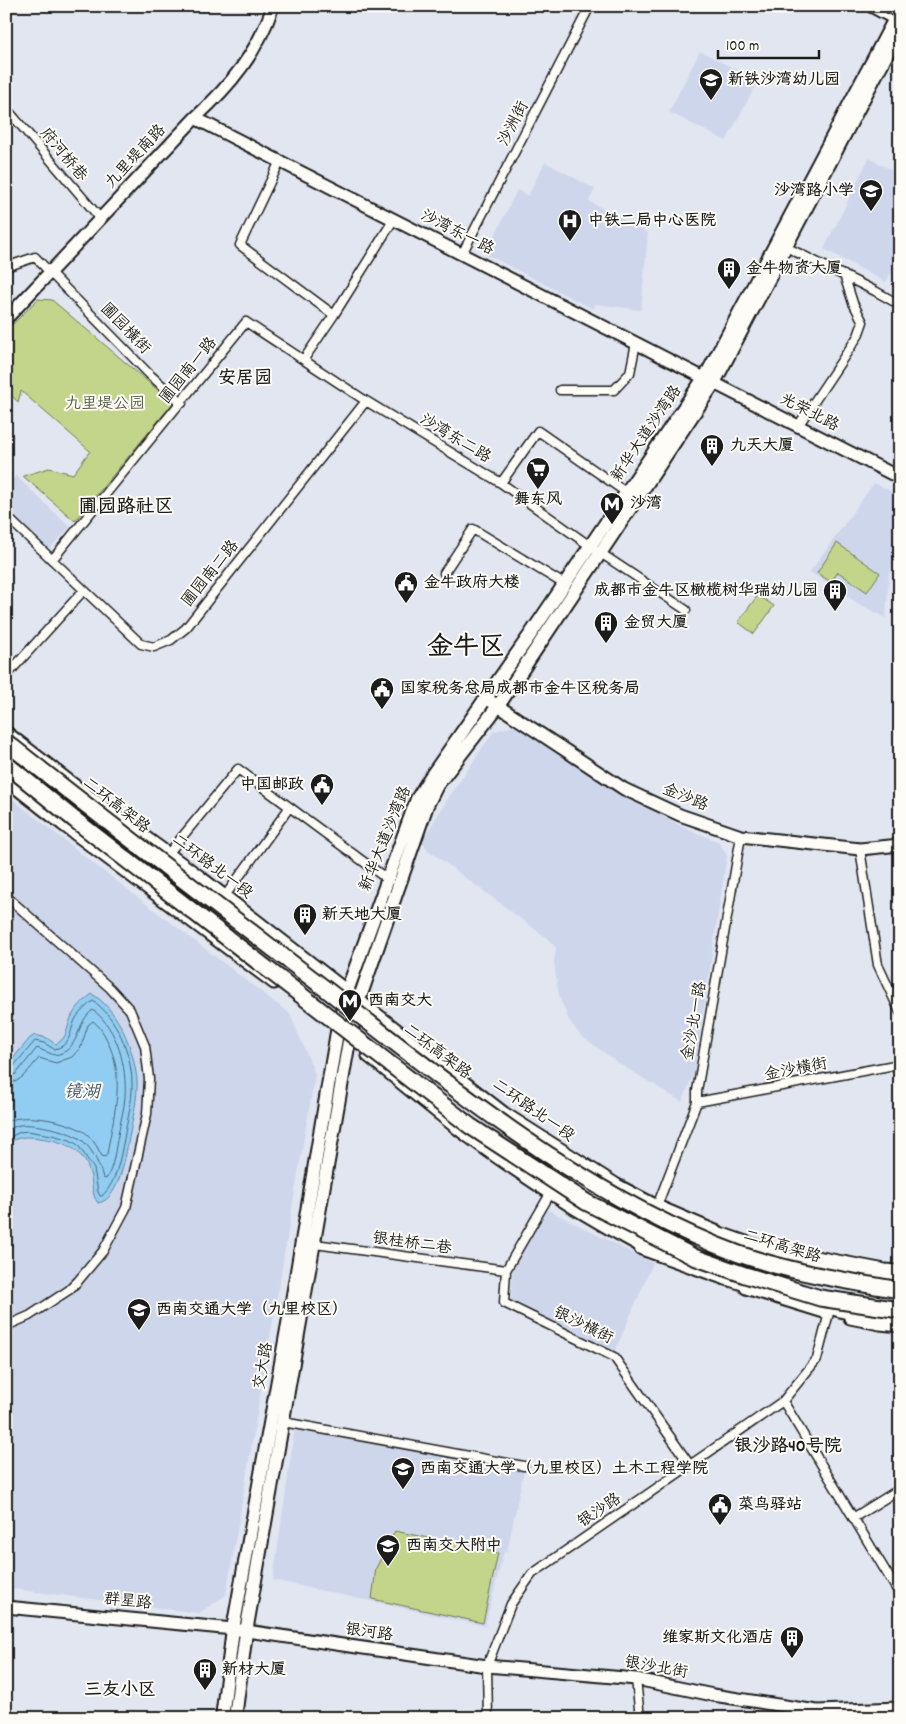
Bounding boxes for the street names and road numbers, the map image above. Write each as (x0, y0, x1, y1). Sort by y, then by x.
street label: 沙洲街 (493, 97, 535, 151)
street label: 九里堤南路 (100, 120, 172, 194)
street label: 府河桥巷 (34, 123, 92, 187)
street label: 沙湾东一路 (416, 205, 498, 261)
street label: 圃园横街 (94, 298, 156, 360)
street label: 圃园南一路 (155, 333, 223, 409)
street label: 新华大道沙湾路 (606, 381, 688, 487)
street label: 光荣北路 (775, 388, 843, 438)
street label: 沙湾东二路 (415, 409, 495, 469)
street label: 圃园南二路 (177, 536, 245, 612)
street label: 二环高架路 (77, 772, 155, 840)
street label: 金沙路 (658, 778, 712, 818)
street label: 新华大道沙湾路 (354, 783, 418, 895)
street label: 二环路北一段 (167, 829, 257, 905)
street label: 金沙北一路 (677, 980, 713, 1062)
street label: 二环高架路 (398, 1019, 476, 1085)
street label: 金沙横街 (762, 1053, 830, 1087)
street label: 二环路北一段 (487, 1074, 579, 1148)
street label: 二环高架路 (740, 1224, 824, 1270)
street label: 银桂桥二巷 (371, 1227, 453, 1261)
street label: 银沙横街 (549, 1302, 617, 1350)
street label: 交大路 (249, 1340, 279, 1392)
street label: 银沙路 (574, 1488, 626, 1534)
street label: 群星路 (103, 1588, 153, 1616)
street label: 银河路 (344, 1618, 394, 1648)
street label: 银沙北街 (622, 1651, 690, 1685)

